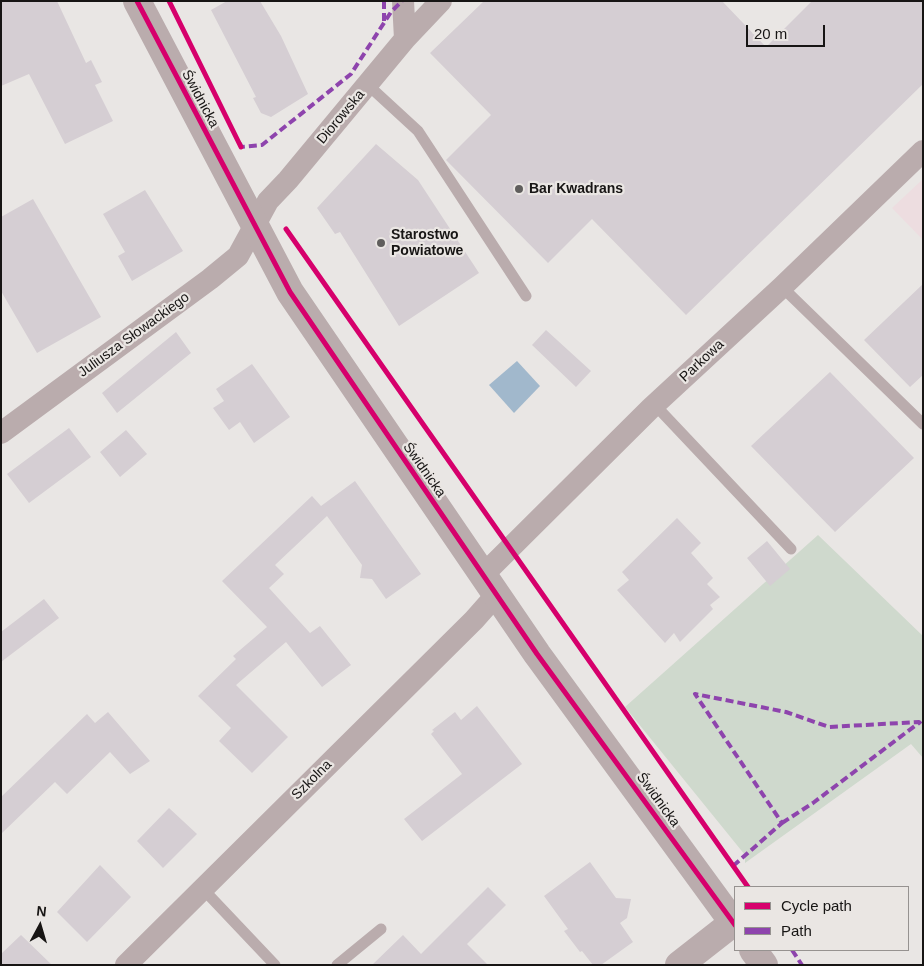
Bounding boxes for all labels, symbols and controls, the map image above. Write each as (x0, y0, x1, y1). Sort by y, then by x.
scale bar (749, 15, 828, 47)
text: 20 m (754, 25, 787, 42)
street label: Świdnicka (178, 67, 222, 131)
street label: Diorowska (314, 87, 368, 147)
place label: Bar Kwadrans (529, 181, 623, 197)
marker: Bar Kwadrans (513, 183, 525, 195)
place label: Starostwo Powiatowe (391, 227, 463, 260)
marker: Starostwo Powiatowe (375, 237, 387, 249)
street label: Juliusza Słowackiego (75, 289, 193, 381)
street label: Parkowa (676, 336, 728, 386)
street label: Świdnicka (399, 439, 449, 501)
street label: Szkolna (288, 756, 336, 804)
street label: Świdnicka (633, 770, 683, 830)
legend (734, 886, 909, 951)
text: Cycle path (781, 897, 852, 914)
north arrow (15, 901, 65, 951)
text: N (36, 903, 47, 920)
text: Path (781, 922, 812, 939)

